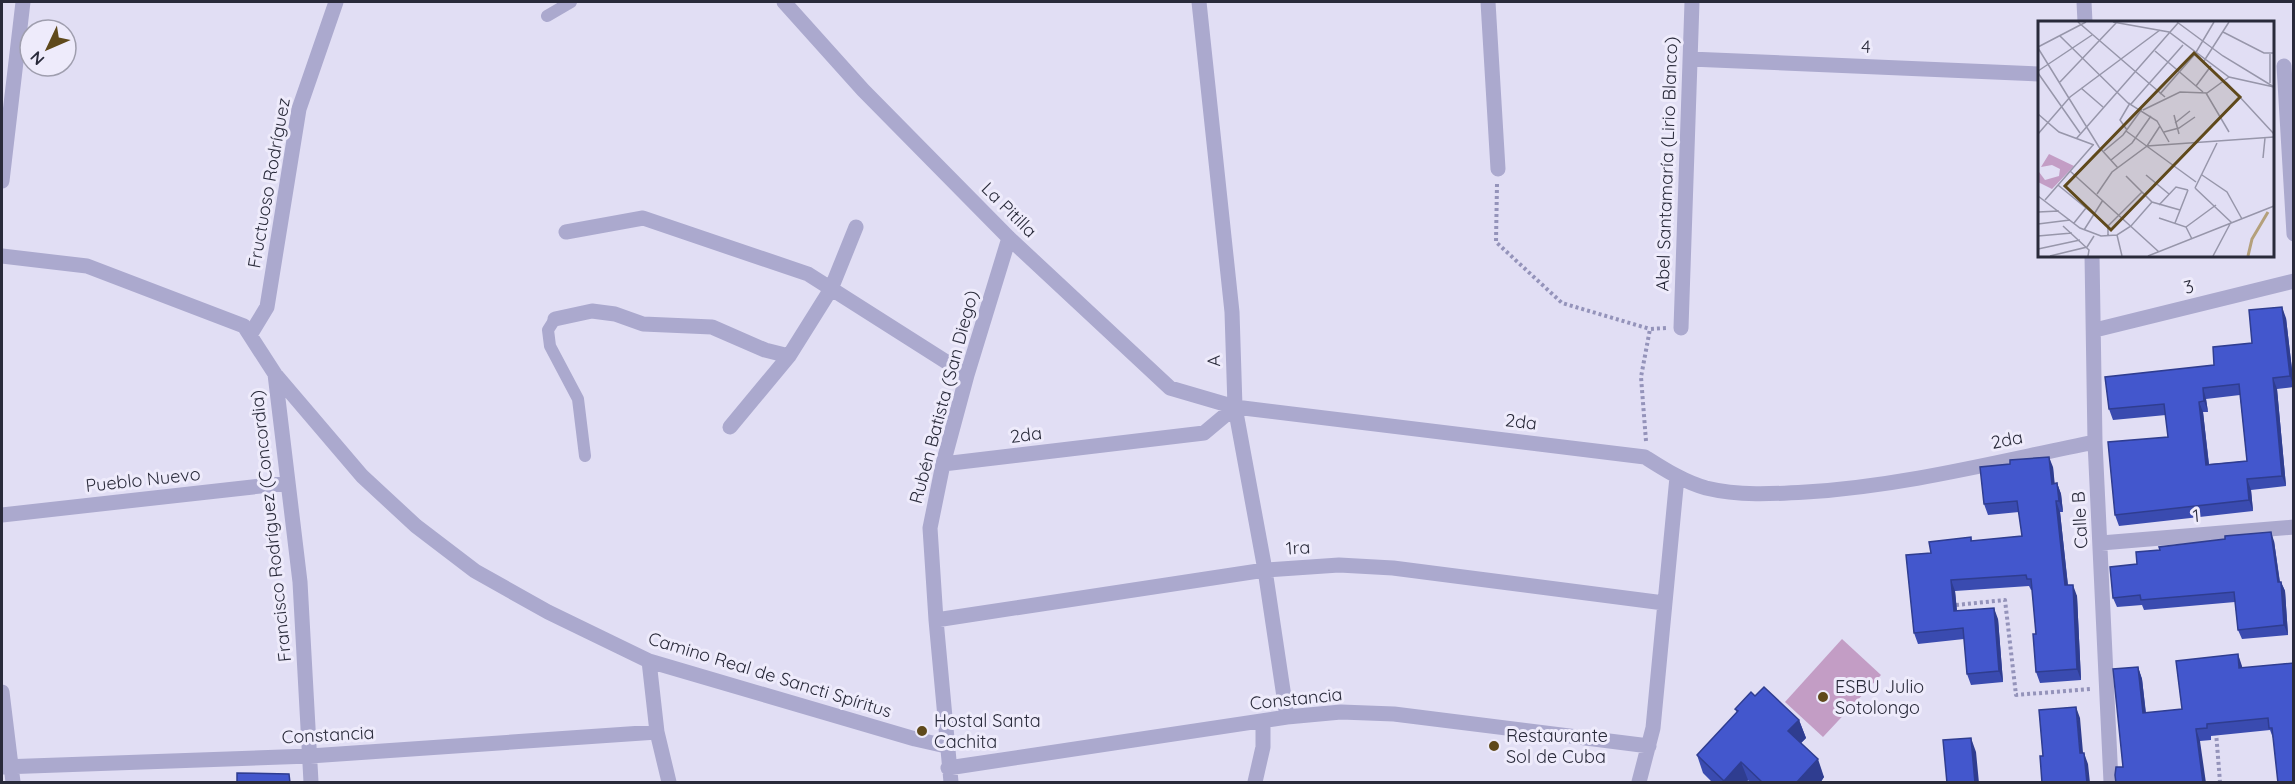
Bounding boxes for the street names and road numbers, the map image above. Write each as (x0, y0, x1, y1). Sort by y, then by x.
street label: 4 (1861, 35, 1871, 58)
street label: Abel Santamaría (Lirio Blanco) (1651, 36, 1682, 292)
street label: Fructuoso Rodríguez (242, 96, 295, 270)
street label: La Pitilla (977, 177, 1042, 242)
street label: 3 (2182, 274, 2196, 299)
street label: Rubén Batista (San Diego) (904, 288, 983, 506)
street label: A (1202, 354, 1225, 367)
street label: Francisco Rodríguez (Concordia) (245, 389, 296, 663)
street label: 2da (1504, 408, 1538, 435)
street label: 2da (1009, 421, 1043, 448)
street label: 2da (1989, 425, 2025, 454)
street label: Pueblo Nuevo (84, 462, 202, 497)
street label: Calle B (2067, 491, 2092, 549)
street label: 1 (2192, 504, 2200, 527)
street label: 1ra (1285, 535, 1311, 560)
street label: Camino Real de Sancti Spíritus (646, 626, 895, 723)
street label: Constancia (1249, 682, 1343, 715)
street label: Constancia (281, 721, 375, 748)

